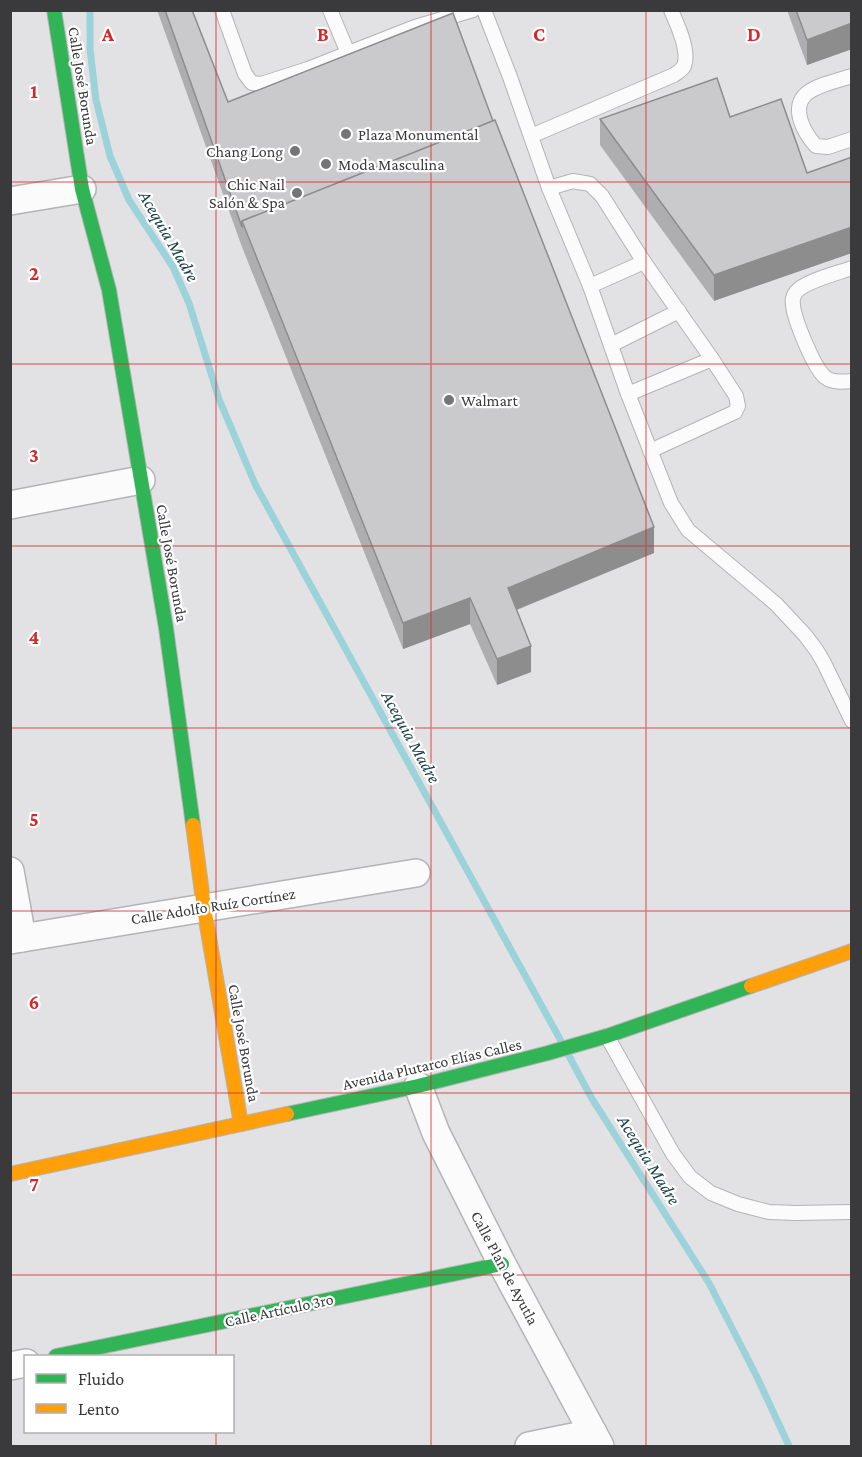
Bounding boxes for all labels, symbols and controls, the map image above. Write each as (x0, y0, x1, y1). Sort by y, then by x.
text: A (101, 23, 115, 45)
text: B (317, 23, 329, 45)
text: C (533, 23, 545, 45)
text: D (747, 23, 761, 45)
street label: Calle José Borunda (64, 26, 101, 147)
text: 1 (30, 80, 38, 102)
place label: Plaza Monumental (358, 126, 478, 143)
marker: Plaza Monumental (339, 127, 353, 141)
place label: Chang Long (206, 143, 283, 161)
marker: Chang Long (288, 144, 302, 158)
place label: Moda Masculina (338, 156, 445, 173)
marker: Moda Masculina (319, 157, 333, 171)
place label: Chic Nail Salón & Spa (209, 176, 286, 212)
water label: Acequia Madre (134, 186, 203, 285)
marker: Chic Nail Salón & Spa (290, 186, 304, 200)
text: 2 (29, 262, 39, 284)
place label: Walmart (461, 392, 519, 409)
marker: Walmart (442, 393, 456, 407)
text: 3 (29, 444, 39, 466)
street label: Calle José Borunda (152, 503, 191, 624)
text: 4 (29, 626, 40, 648)
water label: Acequia Madre (377, 687, 445, 787)
text: 5 (29, 808, 39, 830)
street label: Calle Adolfo Ruíz Cortínez (129, 885, 297, 927)
street label: Calle José Borunda (224, 983, 263, 1104)
text: 6 (29, 991, 39, 1013)
street label: Avenida Plutarco Elías Calles (341, 1035, 523, 1093)
water label: Acequia Madre (613, 1111, 685, 1209)
text: 7 (29, 1173, 39, 1195)
street label: Calle Plan de Ayutla (467, 1208, 542, 1329)
street label: Calle Artículo 3ro (223, 1290, 335, 1330)
legend (24, 1355, 234, 1433)
text: Fluido (78, 1369, 124, 1389)
text: Lento (78, 1399, 119, 1419)

